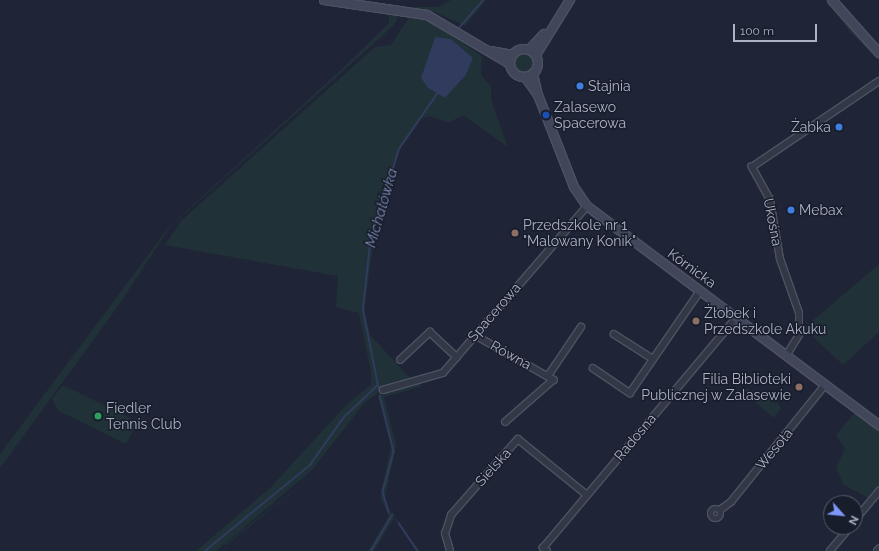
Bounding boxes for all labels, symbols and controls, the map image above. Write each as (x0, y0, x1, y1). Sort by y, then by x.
scale bar (735, 16, 819, 42)
text: 100 m (740, 24, 774, 38)
place label: Stajnia (588, 78, 631, 94)
marker: Stajnia (575, 81, 585, 91)
place label: Zalasewo Spacerowa (554, 99, 626, 132)
marker: Zalasewo Spacerowa (541, 110, 551, 120)
place label: Żabka (791, 119, 831, 135)
marker: Żabka (834, 122, 844, 132)
water label: Michałówka (362, 166, 402, 250)
street label: Ukośna (760, 197, 786, 247)
place label: Mebax (799, 202, 843, 218)
marker: Mebax (786, 205, 796, 215)
place label: Przedszkole nr 1 "Malowany Konik" (523, 217, 636, 250)
marker: Przedszkole nr 1 "Malowany Konik" (510, 228, 520, 238)
street label: Kórnicka (665, 245, 719, 291)
street label: Spacerowa (464, 279, 524, 345)
place label: Żłobek i Przedszkole Akuku (704, 305, 827, 338)
marker: Żłobek i Przedszkole Akuku (691, 316, 701, 326)
street label: Równa (488, 337, 534, 373)
place label: Filia Biblioteki Publicznej w Zalasewie (641, 371, 791, 404)
marker: Filia Biblioteki Publicznej w Zalasewie (794, 382, 804, 392)
place label: Fiedler Tennis Club (106, 400, 181, 432)
street label: Radosna (610, 410, 660, 464)
marker: Fiedler Tennis Club (93, 411, 103, 421)
street label: Wesoła (752, 425, 796, 473)
street label: Sielska (472, 445, 514, 489)
north arrow (823, 495, 863, 535)
text: N (846, 514, 861, 527)

